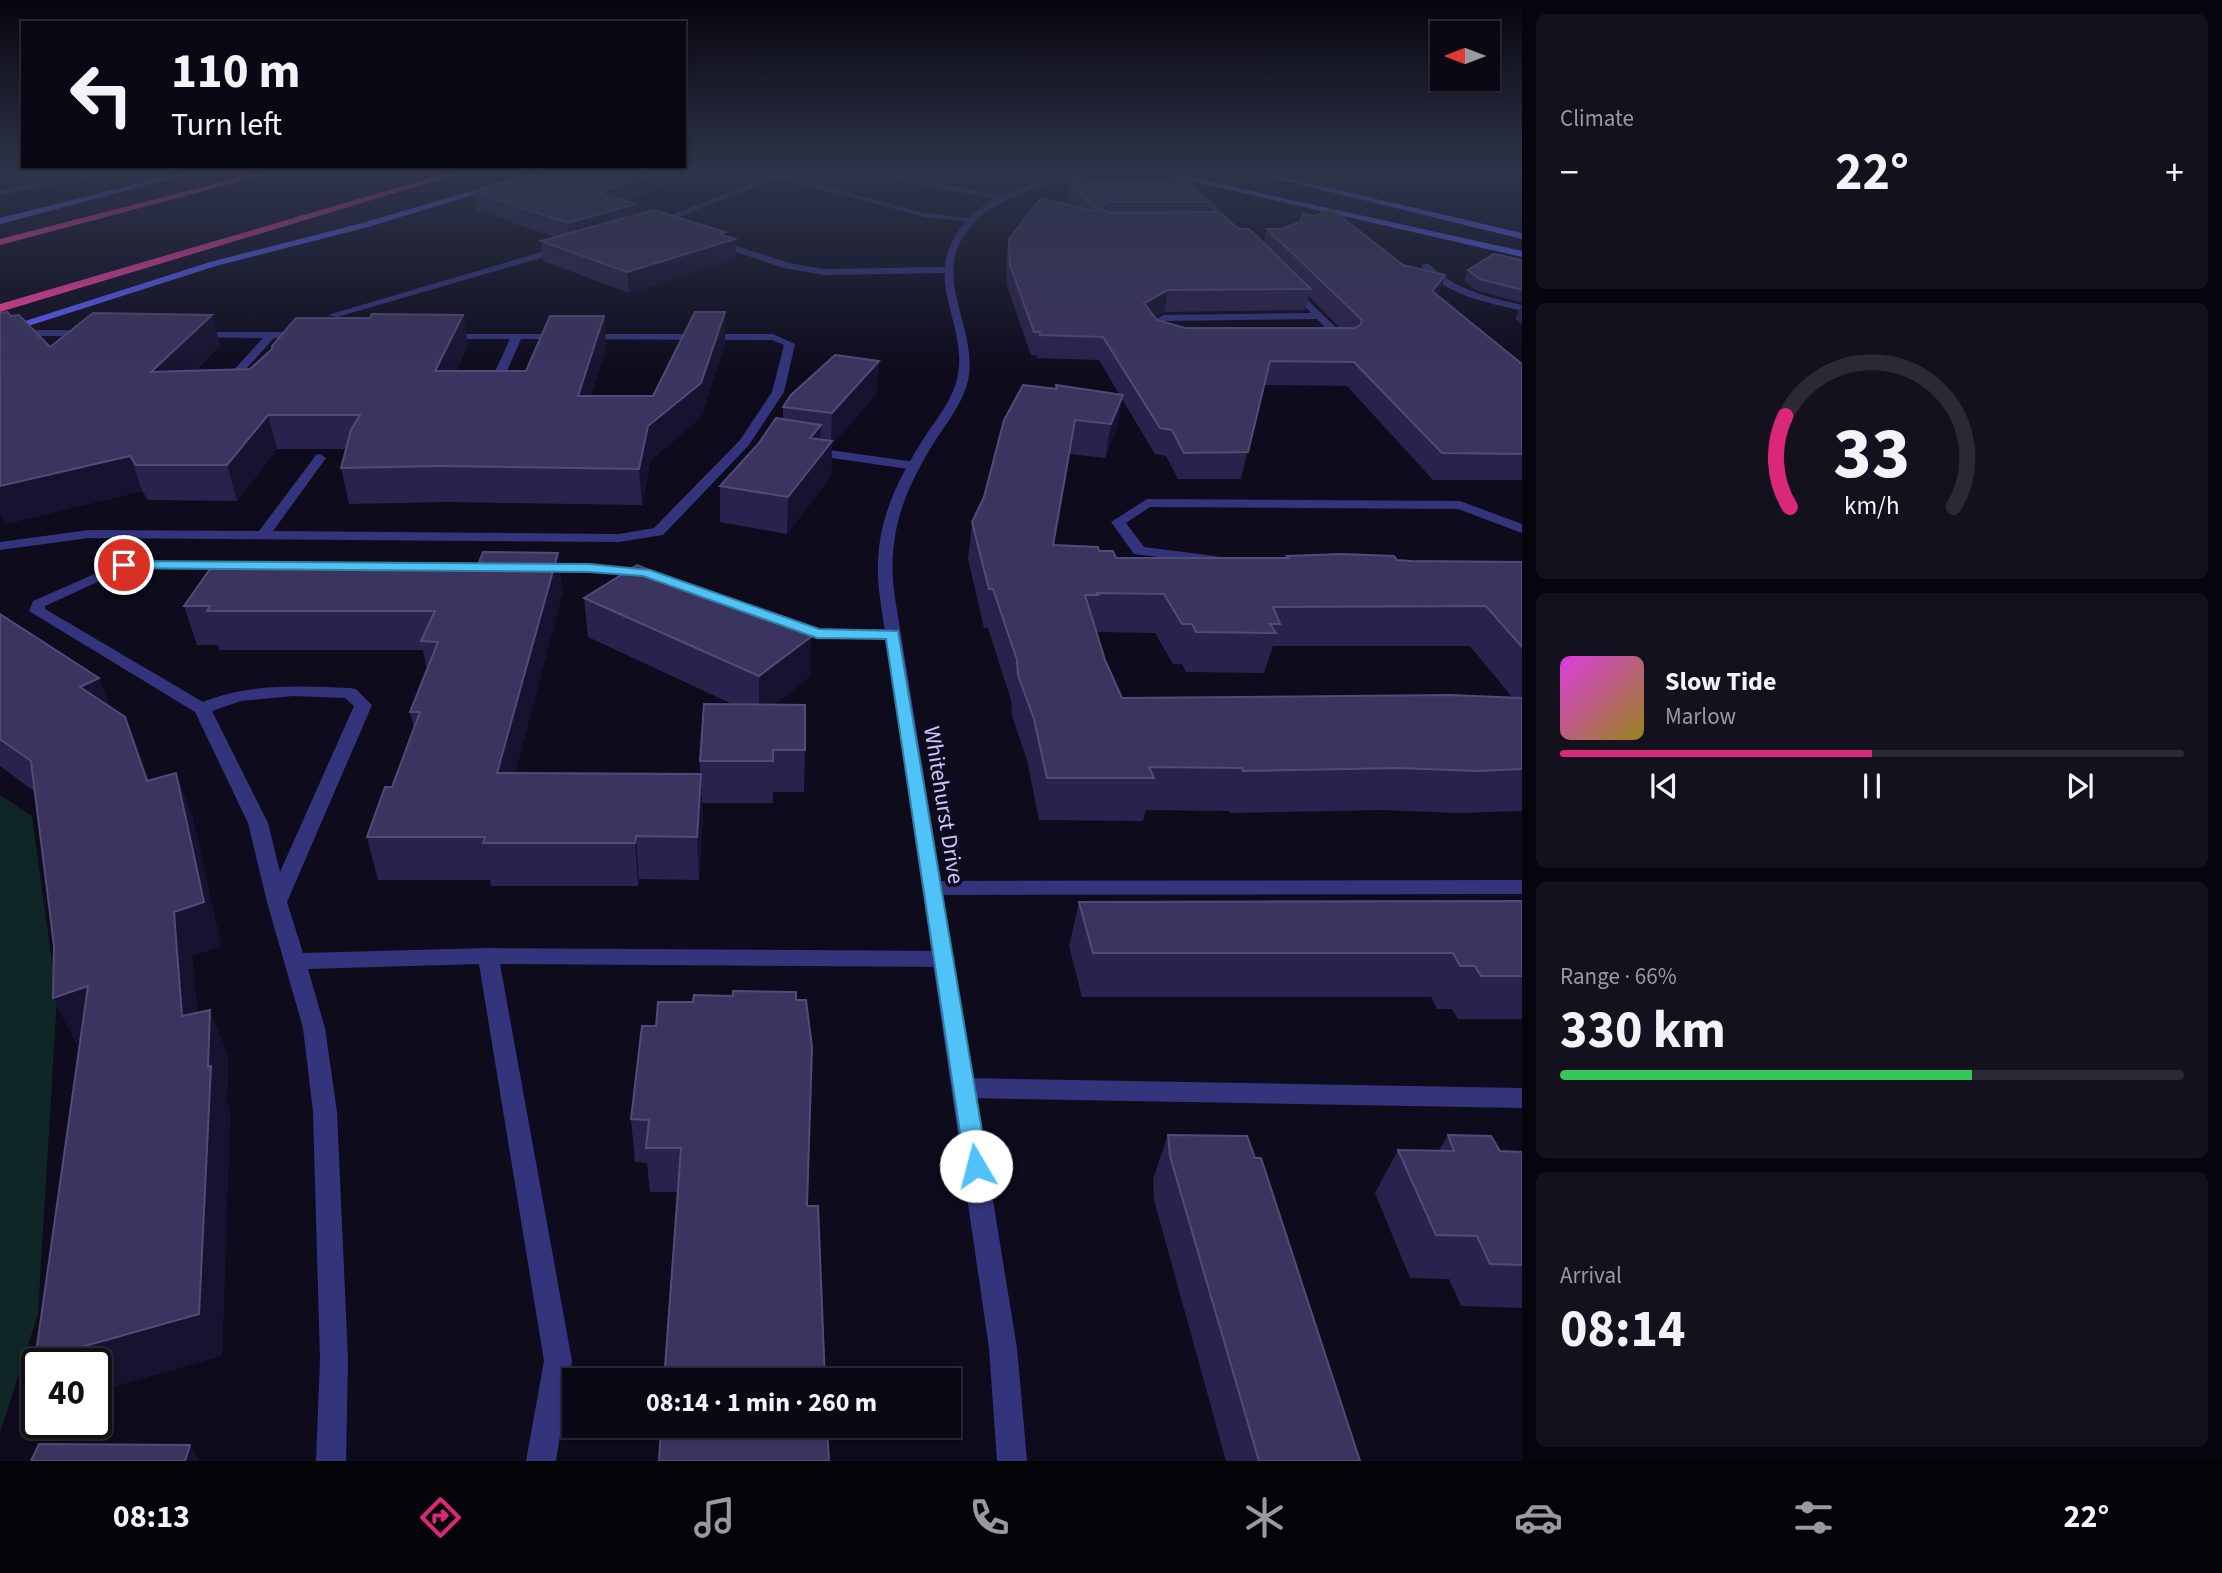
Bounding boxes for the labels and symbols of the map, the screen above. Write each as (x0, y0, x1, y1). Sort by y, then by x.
north arrow (1430, 21, 1500, 91)
pin (94, 535, 154, 595)
street label: Whitehurst Drive (915, 724, 973, 886)
position arrow (939, 1129, 1013, 1203)
speed limit sign: 40 (21, 1348, 112, 1439)

